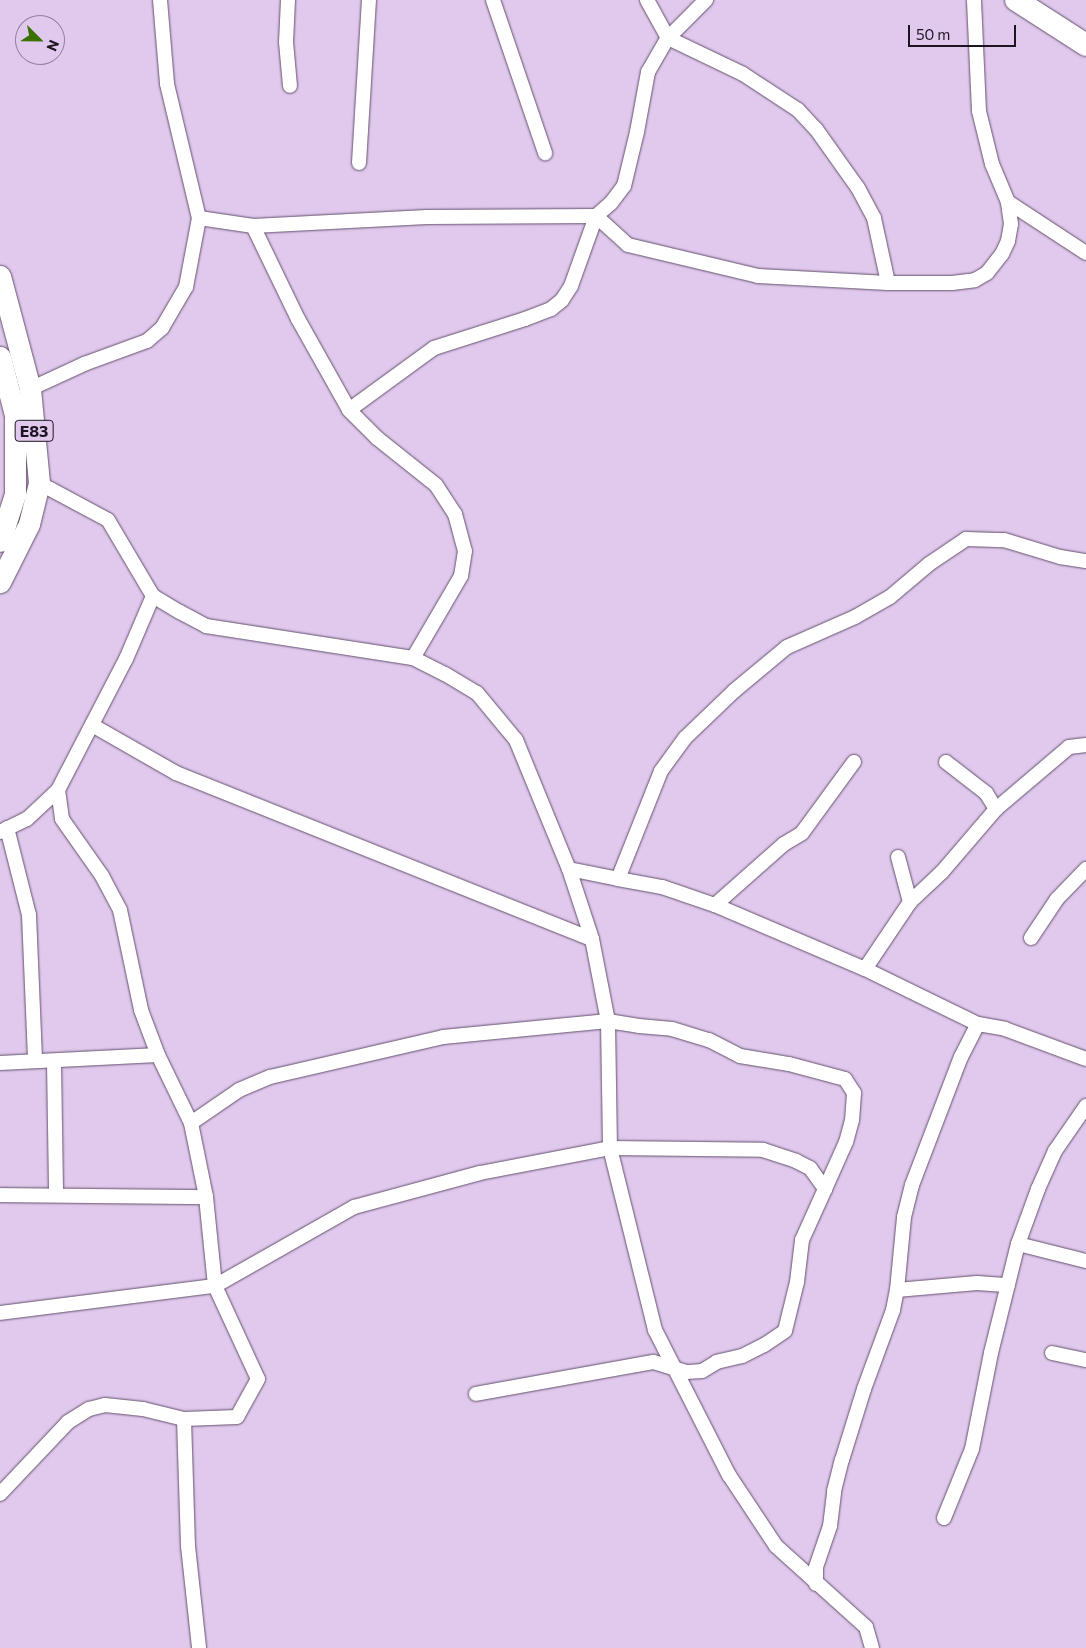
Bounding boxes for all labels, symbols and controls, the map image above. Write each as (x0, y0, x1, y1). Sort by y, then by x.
north arrow (15, 15, 65, 65)
scale bar (911, 15, 1018, 47)
text: 50 m (916, 25, 950, 43)
text: N (43, 38, 63, 54)
road number: E83 (14, 418, 54, 444)

